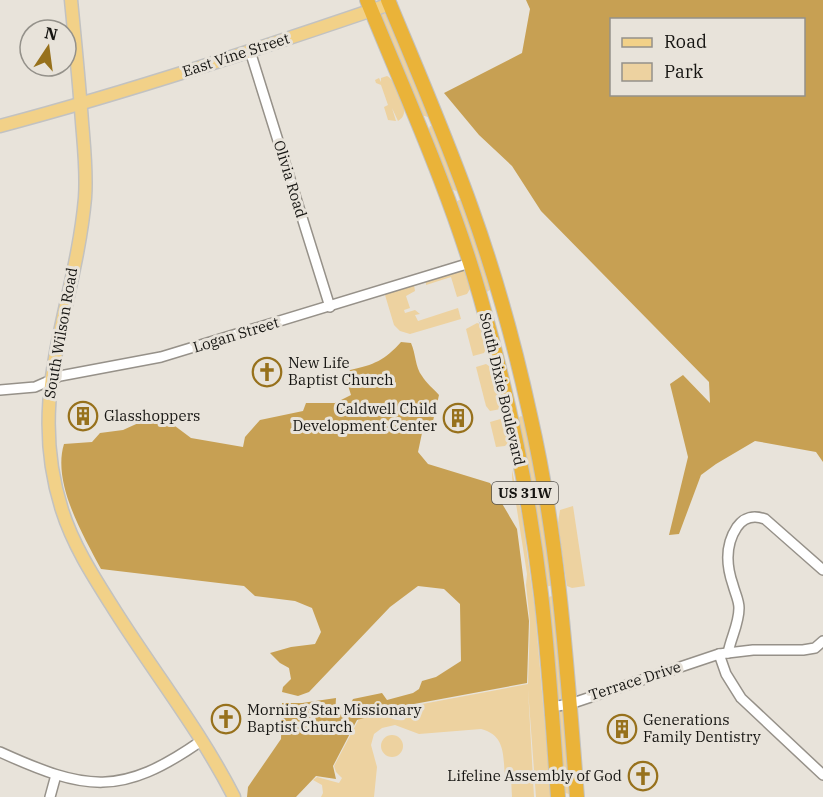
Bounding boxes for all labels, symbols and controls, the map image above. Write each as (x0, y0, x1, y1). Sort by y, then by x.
north arrow (18, 18, 78, 78)
legend (610, 18, 805, 96)
text: N (43, 22, 60, 45)
street label: East Vine Street (180, 28, 292, 81)
text: Road (664, 30, 707, 53)
text: Park (664, 60, 704, 83)
street label: Olivia Road (270, 138, 311, 220)
street label: South Wilson Road (40, 266, 81, 400)
street label: South Dixie Boulevard (476, 310, 529, 467)
street label: Logan Street (191, 312, 281, 357)
place label: New Life Baptist Church (288, 353, 394, 389)
church icon: New Life Baptist Church (251, 356, 283, 388)
place label: Caldwell Child Development Center (292, 399, 437, 435)
building icon: Glasshoppers (67, 400, 99, 432)
building icon: Caldwell Child Development Center (442, 402, 474, 434)
place label: Glasshoppers (104, 406, 200, 425)
road number: US 31W (492, 482, 558, 504)
street label: Terrace Drive (586, 657, 683, 704)
place label: Morning Star Missionary Baptist Church (247, 700, 422, 736)
church icon: Morning Star Missionary Baptist Church (210, 703, 242, 735)
place label: Generations Family Dentistry (643, 710, 761, 746)
building icon: Generations Family Dentistry (606, 713, 638, 745)
church icon: Lifeline Assembly of God (627, 760, 659, 792)
place label: Lifeline Assembly of God (447, 766, 622, 785)

